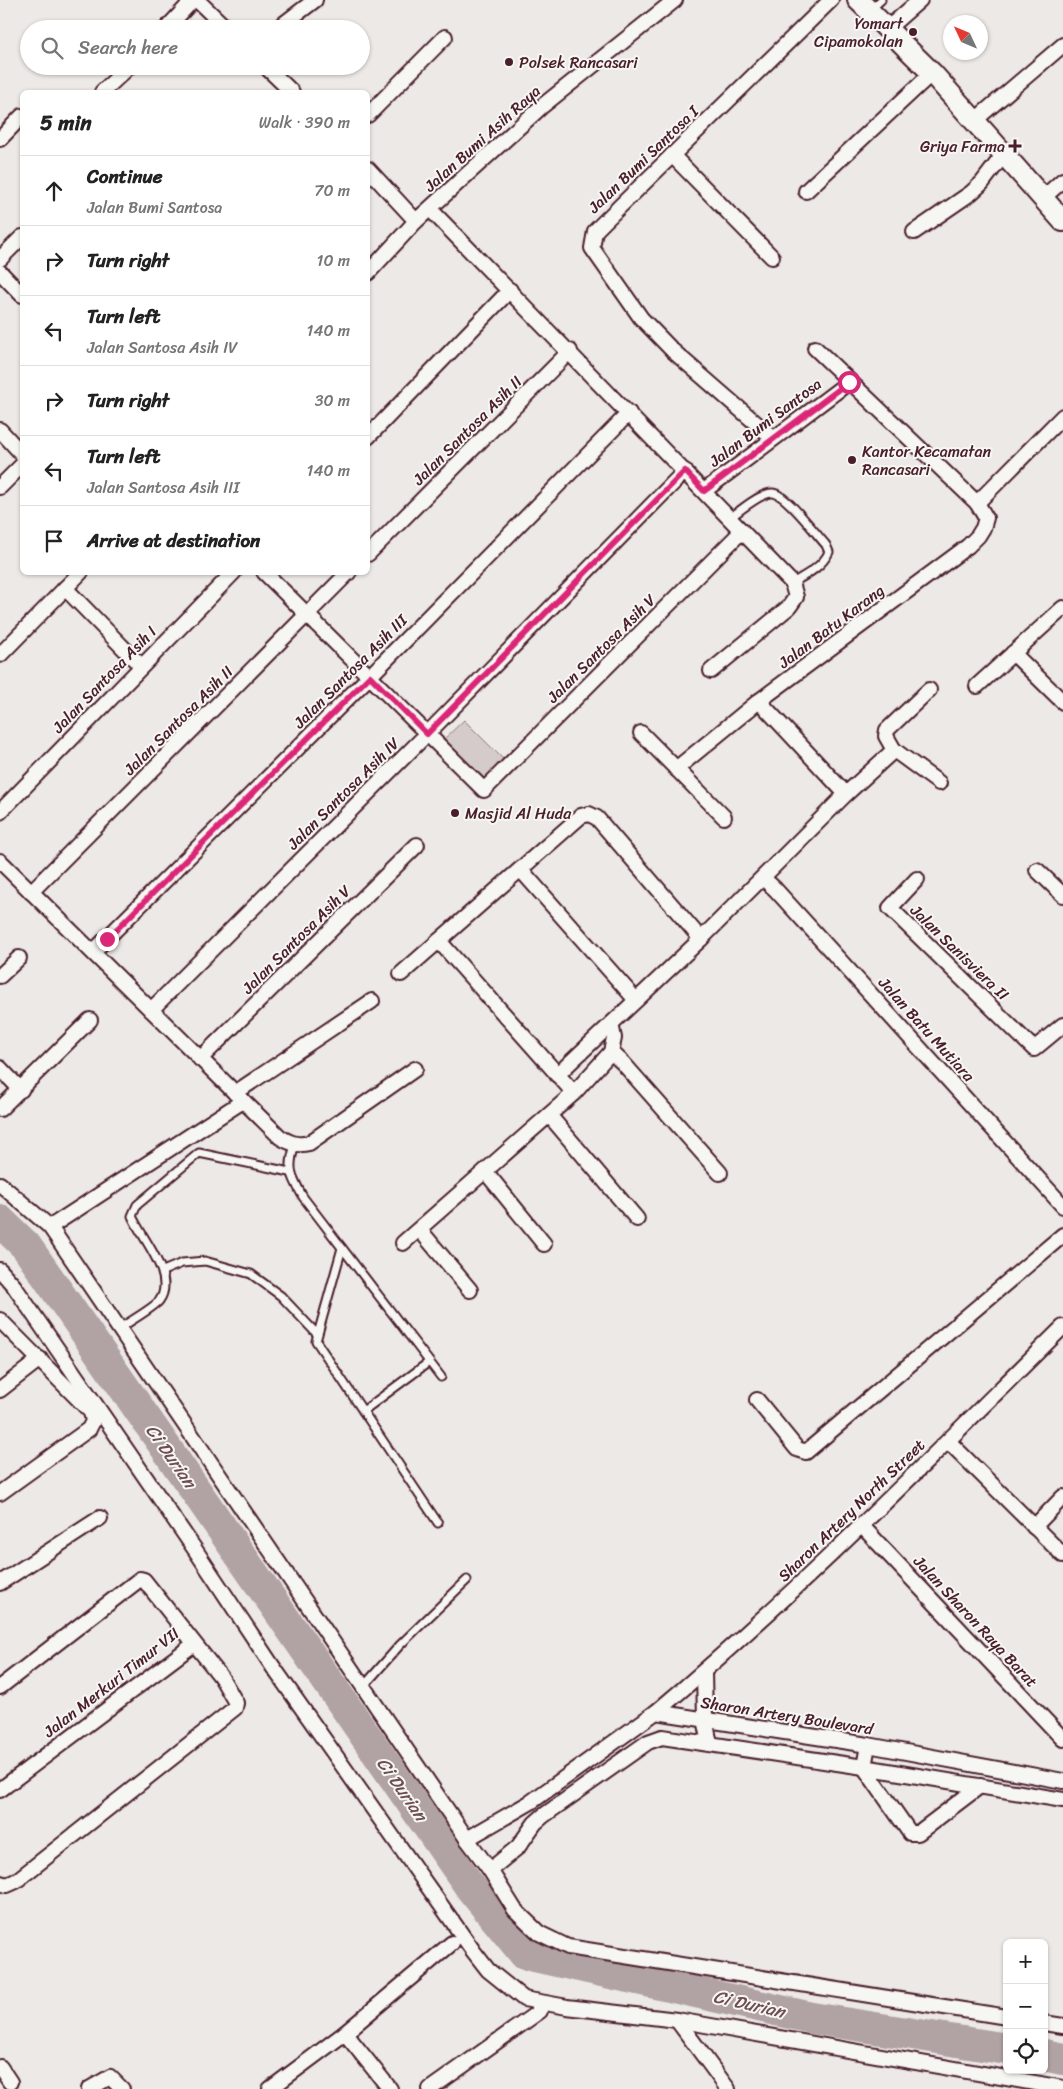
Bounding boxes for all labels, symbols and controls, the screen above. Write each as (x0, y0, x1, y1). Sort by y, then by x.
place label: Yomart Cipamokolan (814, 9, 904, 56)
north arrow (943, 15, 988, 60)
search box (20, 20, 370, 75)
marker: Yomart Cipamokolan (907, 26, 919, 38)
text: Search here (78, 31, 178, 64)
icon: search (38, 34, 66, 62)
place label: Polsek Rancasari (519, 48, 638, 77)
marker: Polsek Rancasari (503, 56, 515, 68)
street label: Jalan Bumi Asih Raya (416, 78, 548, 200)
street label: Jalan Bumi Santosa I (580, 97, 707, 221)
text: 5 min (40, 104, 92, 142)
text: Walk · 390 m (259, 108, 350, 137)
place label: Griya Farma (920, 132, 1005, 161)
marker: Griya Farma (1009, 140, 1021, 152)
text: Continue (87, 160, 163, 193)
text: 70 m (314, 176, 350, 205)
icon: ahead (40, 177, 68, 205)
text: Jalan Bumi Santosa (87, 193, 222, 222)
text: Turn right (87, 244, 169, 277)
text: 10 m (317, 246, 350, 275)
icon: right (40, 247, 68, 275)
text: Turn left (87, 300, 160, 333)
text: 140 m (307, 316, 350, 345)
icon: left (40, 317, 68, 345)
text: Jalan Santosa Asih IV (87, 333, 238, 362)
street label: Jalan Santosa Asih II (405, 368, 529, 493)
street label: Jalan Bumi Santosa (702, 370, 828, 475)
route start (838, 371, 861, 394)
text: Turn right (87, 384, 169, 417)
text: 30 m (315, 386, 350, 415)
icon: right (40, 387, 68, 415)
place label: Kantor Kecamatan Rancasari (862, 437, 991, 484)
text: Turn left (87, 440, 160, 473)
marker: Kantor Kecamatan Rancasari (846, 454, 858, 466)
text: 140 m (307, 456, 350, 485)
icon: left (40, 457, 68, 485)
text: Jalan Santosa Asih III (87, 473, 240, 502)
text: Arrive at destination (87, 524, 260, 557)
icon: arrive (40, 527, 68, 555)
street label: Jalan Batu Karang (771, 576, 891, 677)
street label: Jalan Santosa Asih V (539, 586, 664, 711)
street label: Jalan Santosa Asih III (285, 606, 416, 736)
street label: Jalan Santosa Asih I (44, 618, 164, 741)
street label: Jalan Santosa Asih II (116, 658, 240, 783)
street label: Jalan Santosa Asih IV (279, 729, 407, 858)
place label: Masjid Al Huda (465, 799, 572, 828)
marker: Masjid Al Huda (449, 807, 461, 819)
street label: Jalan Santosa Asih V (234, 877, 359, 1002)
street label: Jalan Sanisviera II (902, 896, 1016, 1008)
route end (96, 928, 119, 951)
street label: Jalan Batu Mutiara (870, 969, 983, 1090)
water label: Ci Durian (137, 1417, 206, 1497)
street label: Sharon Artery North Street (771, 1432, 932, 1589)
street label: Jalan Sharon Raya Barat (905, 1548, 1045, 1694)
street label: Jalan Merkuri Timur VII (36, 1620, 186, 1746)
street label: Sharon Artery Boulevard (699, 1688, 877, 1744)
water label: Ci Durian (368, 1750, 437, 1830)
map controls (1003, 1939, 1048, 2074)
button: + (1003, 1939, 1048, 1984)
water label: Ci Durian (710, 1980, 790, 2028)
button: − (1003, 1984, 1048, 2029)
button: locate (1003, 2029, 1048, 2074)

